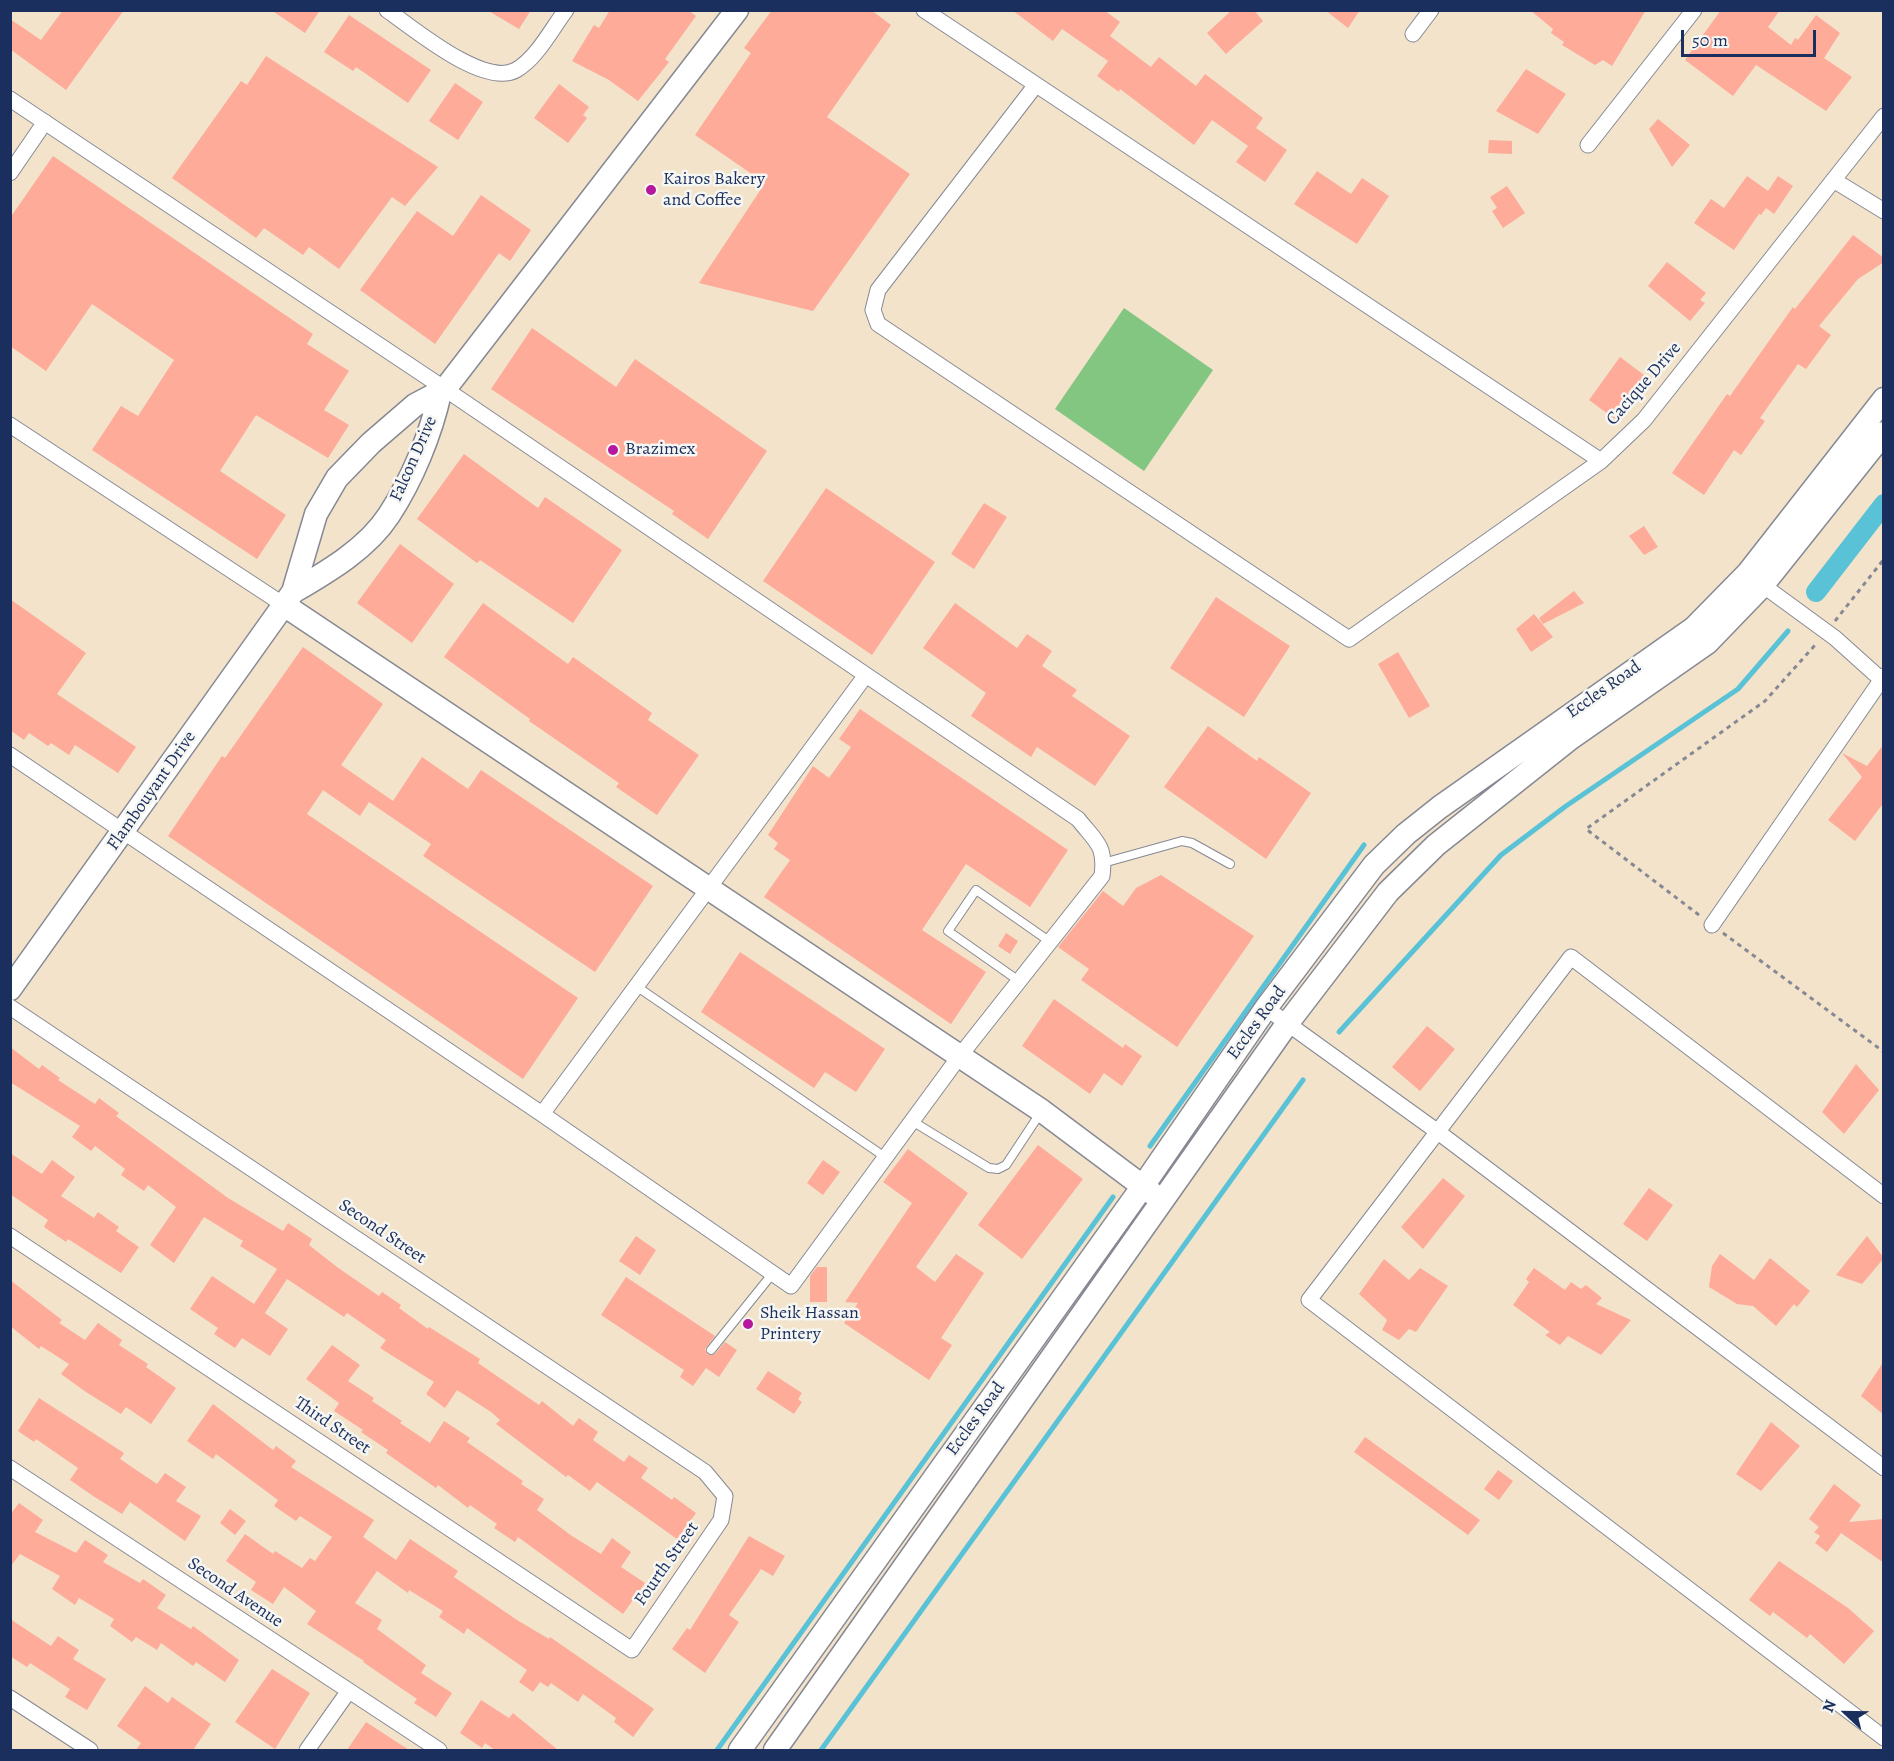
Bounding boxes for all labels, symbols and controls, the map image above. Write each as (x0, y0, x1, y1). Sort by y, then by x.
scale bar (1684, 18, 1819, 56)
text: 50 m (1692, 28, 1728, 52)
place label: Kairos Bakery and Coffee (663, 169, 765, 212)
marker: Kairos Bakery and Coffee (644, 183, 658, 197)
street label: Cacique Drive (1602, 338, 1686, 430)
street label: Falcon Drive (386, 413, 442, 505)
place label: Brazimex (625, 439, 695, 461)
marker: Brazimex (606, 443, 620, 457)
street label: Eccles Road (1563, 657, 1645, 723)
street label: Flambouyant Drive (103, 727, 201, 855)
street label: Eccles Road (1223, 982, 1291, 1064)
street label: Second Street (334, 1195, 430, 1269)
place label: Sheik Hassan Printery (760, 1303, 859, 1346)
marker: Sheik Hassan Printery (741, 1317, 755, 1331)
street label: Eccles Road (942, 1378, 1010, 1460)
street label: Third Street (290, 1393, 374, 1459)
street label: Fourth Street (630, 1518, 704, 1610)
street label: Second Avenue (183, 1553, 287, 1633)
north arrow (1816, 1683, 1876, 1743)
text: N (1817, 1697, 1842, 1716)

